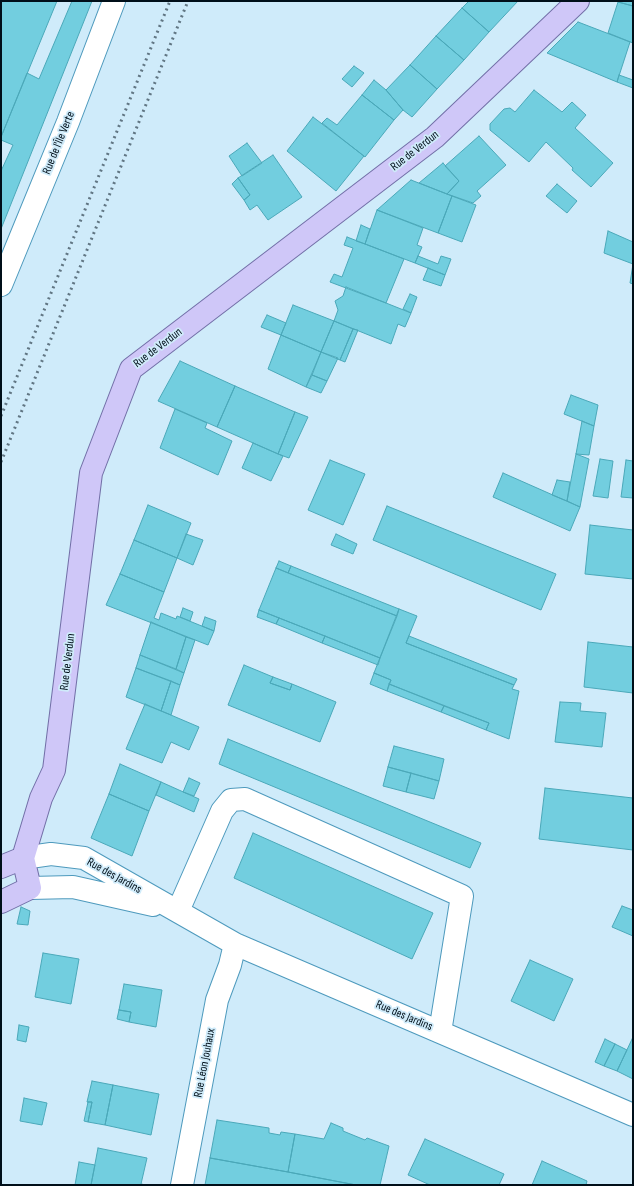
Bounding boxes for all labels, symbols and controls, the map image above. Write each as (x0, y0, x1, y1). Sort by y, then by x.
street label: Rue de l'Île Verte (40, 110, 78, 176)
street label: Rue de Verdun (388, 128, 442, 174)
street label: Rue de Verdun (131, 325, 185, 371)
street label: Rue de Verdun (57, 633, 79, 691)
street label: Rue des Jardins (84, 855, 144, 897)
street label: Rue des Jardins (373, 998, 435, 1034)
street label: Rue Léon Jouhaux (191, 1027, 219, 1099)

